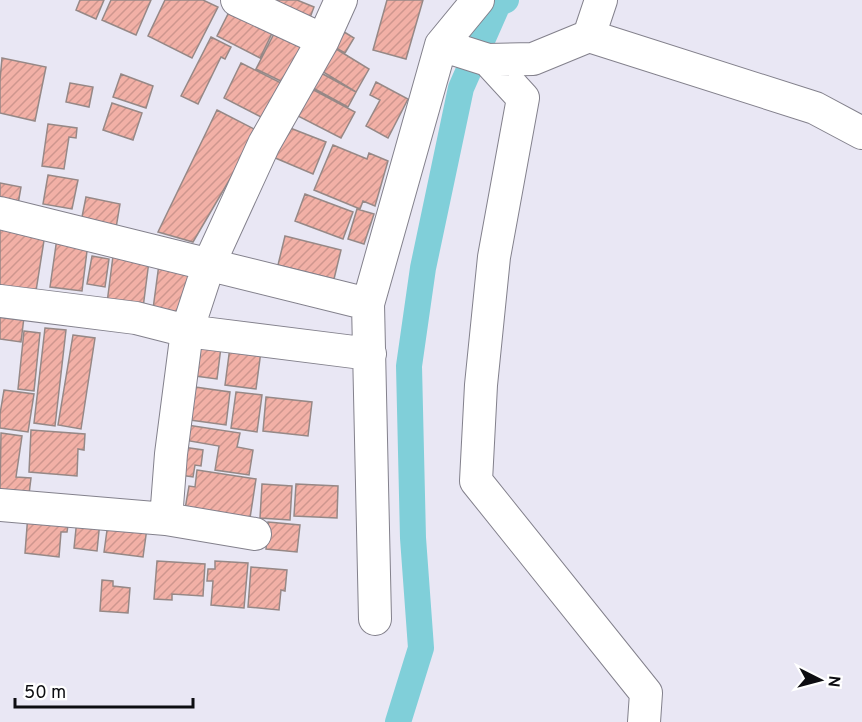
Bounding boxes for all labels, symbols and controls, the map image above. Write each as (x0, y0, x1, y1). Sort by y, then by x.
north arrow (790, 650, 850, 710)
scale bar (15, 671, 194, 709)
text: N (822, 675, 843, 688)
text: 50 m (24, 682, 66, 705)

